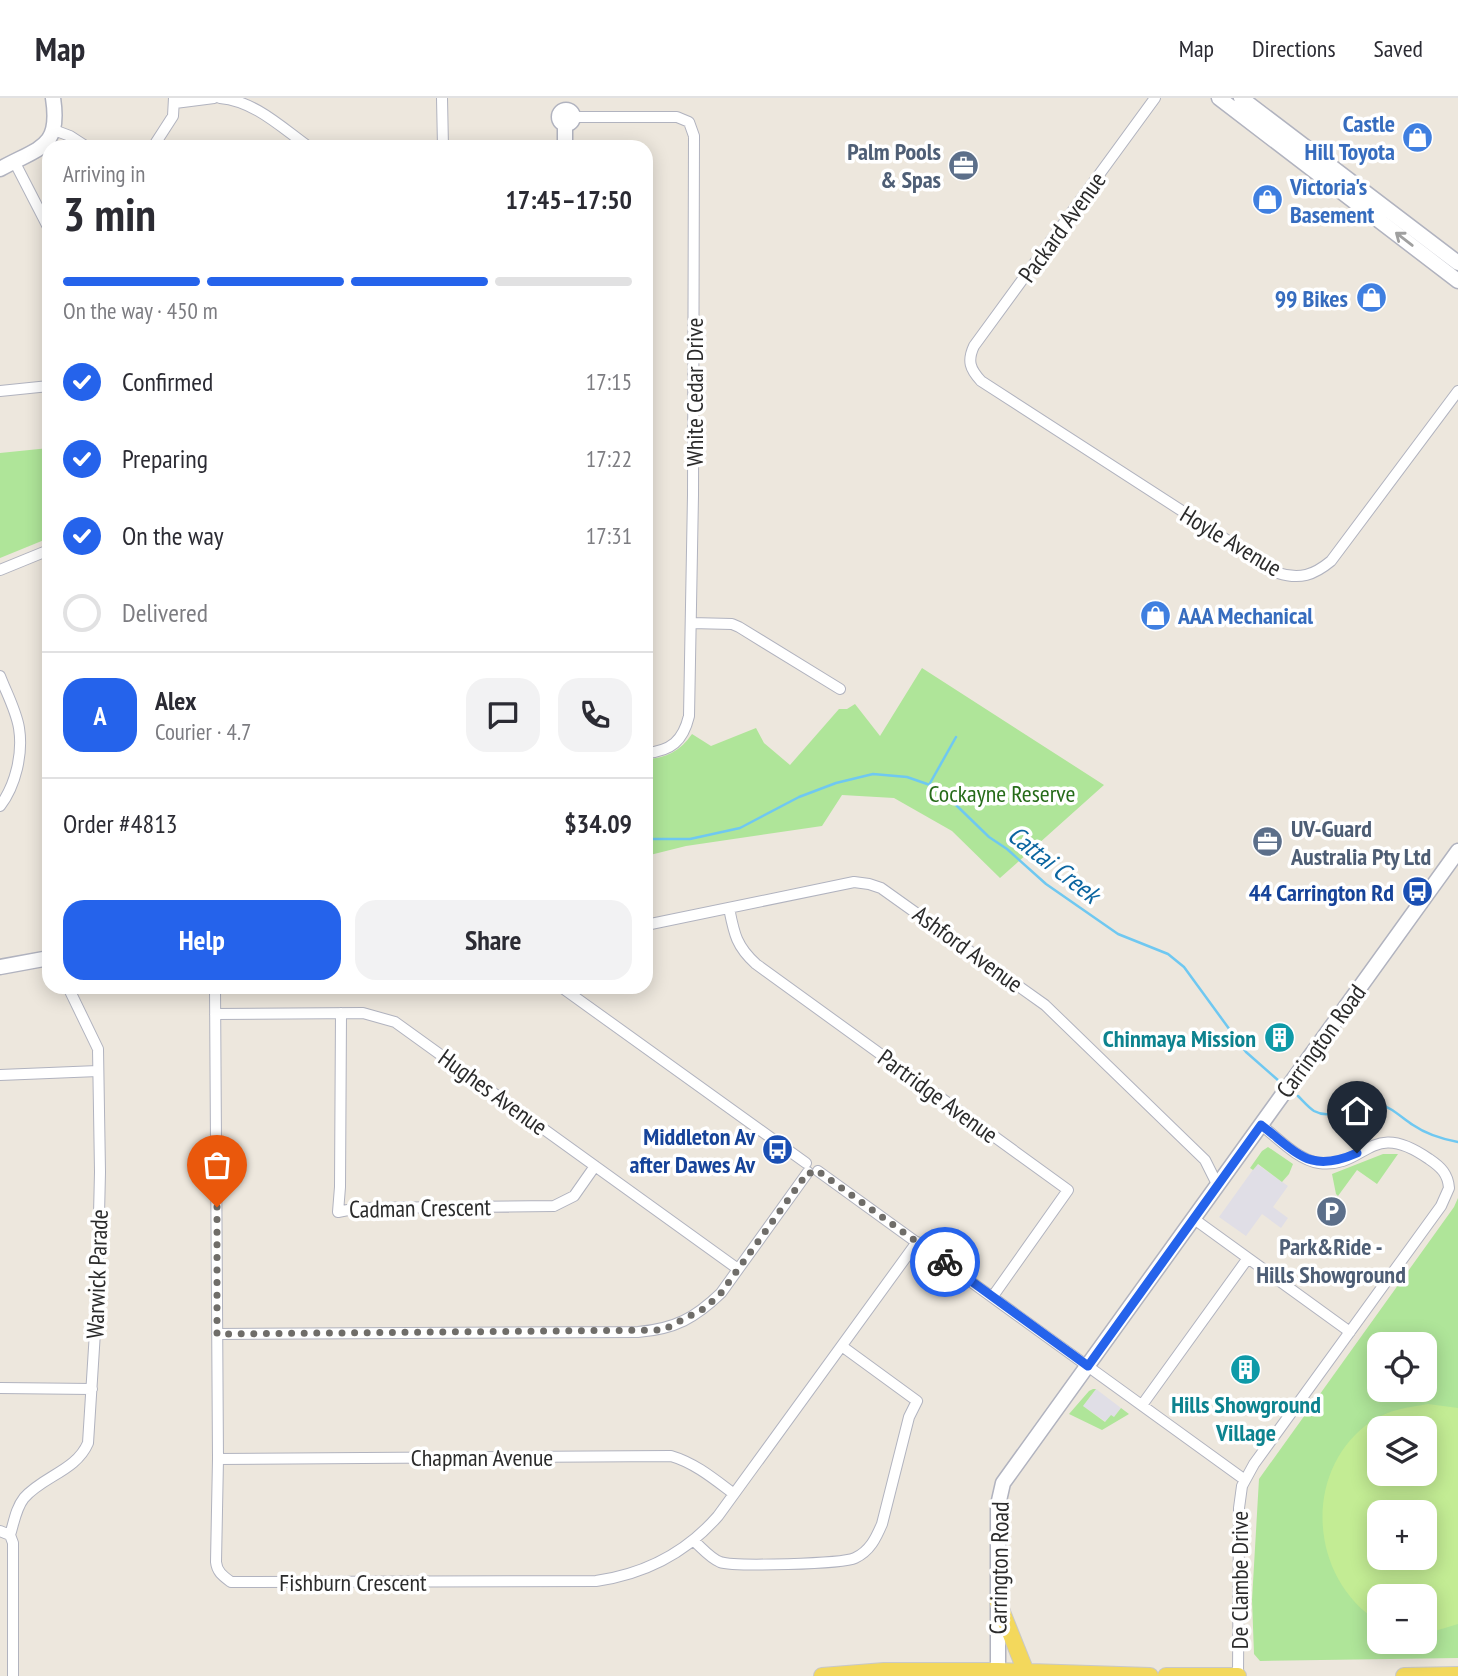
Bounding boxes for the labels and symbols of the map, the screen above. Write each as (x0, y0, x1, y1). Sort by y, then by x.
place label: Castle Hill Toyota (1305, 108, 1395, 167)
shop icon: Castle Hill Toyota (1401, 120, 1435, 154)
place label: Palm Pools & Spas (847, 136, 941, 195)
office icon: Palm Pools & Spas (947, 148, 981, 182)
street label: Packard Avenue (1011, 166, 1113, 288)
place label: Victoria's Basement (1289, 171, 1374, 230)
shop icon: Victoria's Basement (1250, 183, 1284, 217)
one-way arrow (1395, 232, 1414, 247)
shop icon: 99 Bikes (1354, 281, 1388, 315)
place label: 99 Bikes (1275, 283, 1348, 314)
street label: White Cedar Drive (679, 318, 710, 466)
street label: Hoyle Avenue (1175, 499, 1287, 583)
shop icon: AAA Mechanical (1138, 598, 1172, 632)
place label: AAA Mechanical (1177, 600, 1313, 631)
park label: Cockayne Reserve (928, 778, 1076, 809)
place label: UV-Guard Australia Pty Ltd (1290, 813, 1431, 872)
water label: Cattai Creek (1001, 818, 1109, 912)
office icon: UV-Guard Australia Pty Ltd (1251, 825, 1285, 859)
bus stop icon: 44 Carrington Rd (1400, 875, 1434, 909)
place label: 44 Carrington Rd (1249, 877, 1394, 908)
street label: Ashford Avenue (907, 899, 1029, 999)
street label: Carrington Road (1269, 978, 1373, 1104)
building icon: Chinmaya Mission (1262, 1021, 1296, 1055)
place label: Chinmaya Mission (1103, 1023, 1256, 1054)
street label: Hughes Avenue (432, 1042, 554, 1142)
street label: Partridge Avenue (872, 1042, 1004, 1150)
pin (1327, 1081, 1387, 1153)
place label: Middleton Av after Dawes Av (629, 1121, 755, 1180)
bus stop icon: Middleton Av after Dawes Av (761, 1133, 795, 1167)
pin (187, 1135, 247, 1207)
street label: Cadman Crescent (349, 1191, 492, 1225)
parking icon: Park&Ride - Hills Showground (1314, 1195, 1348, 1229)
street label: Warwick Parade (79, 1209, 115, 1339)
courier (910, 1227, 980, 1297)
place label: Park&Ride - Hills Showground (1256, 1231, 1406, 1290)
building icon: Hills Showground Village (1229, 1353, 1263, 1387)
place label: Hills Showground Village (1171, 1389, 1321, 1448)
street label: Chapman Avenue (411, 1442, 553, 1473)
street label: Carrington Road (982, 1501, 1016, 1635)
street label: De Clambe Drive (1224, 1511, 1255, 1649)
street label: Fishburn Crescent (279, 1567, 427, 1598)

